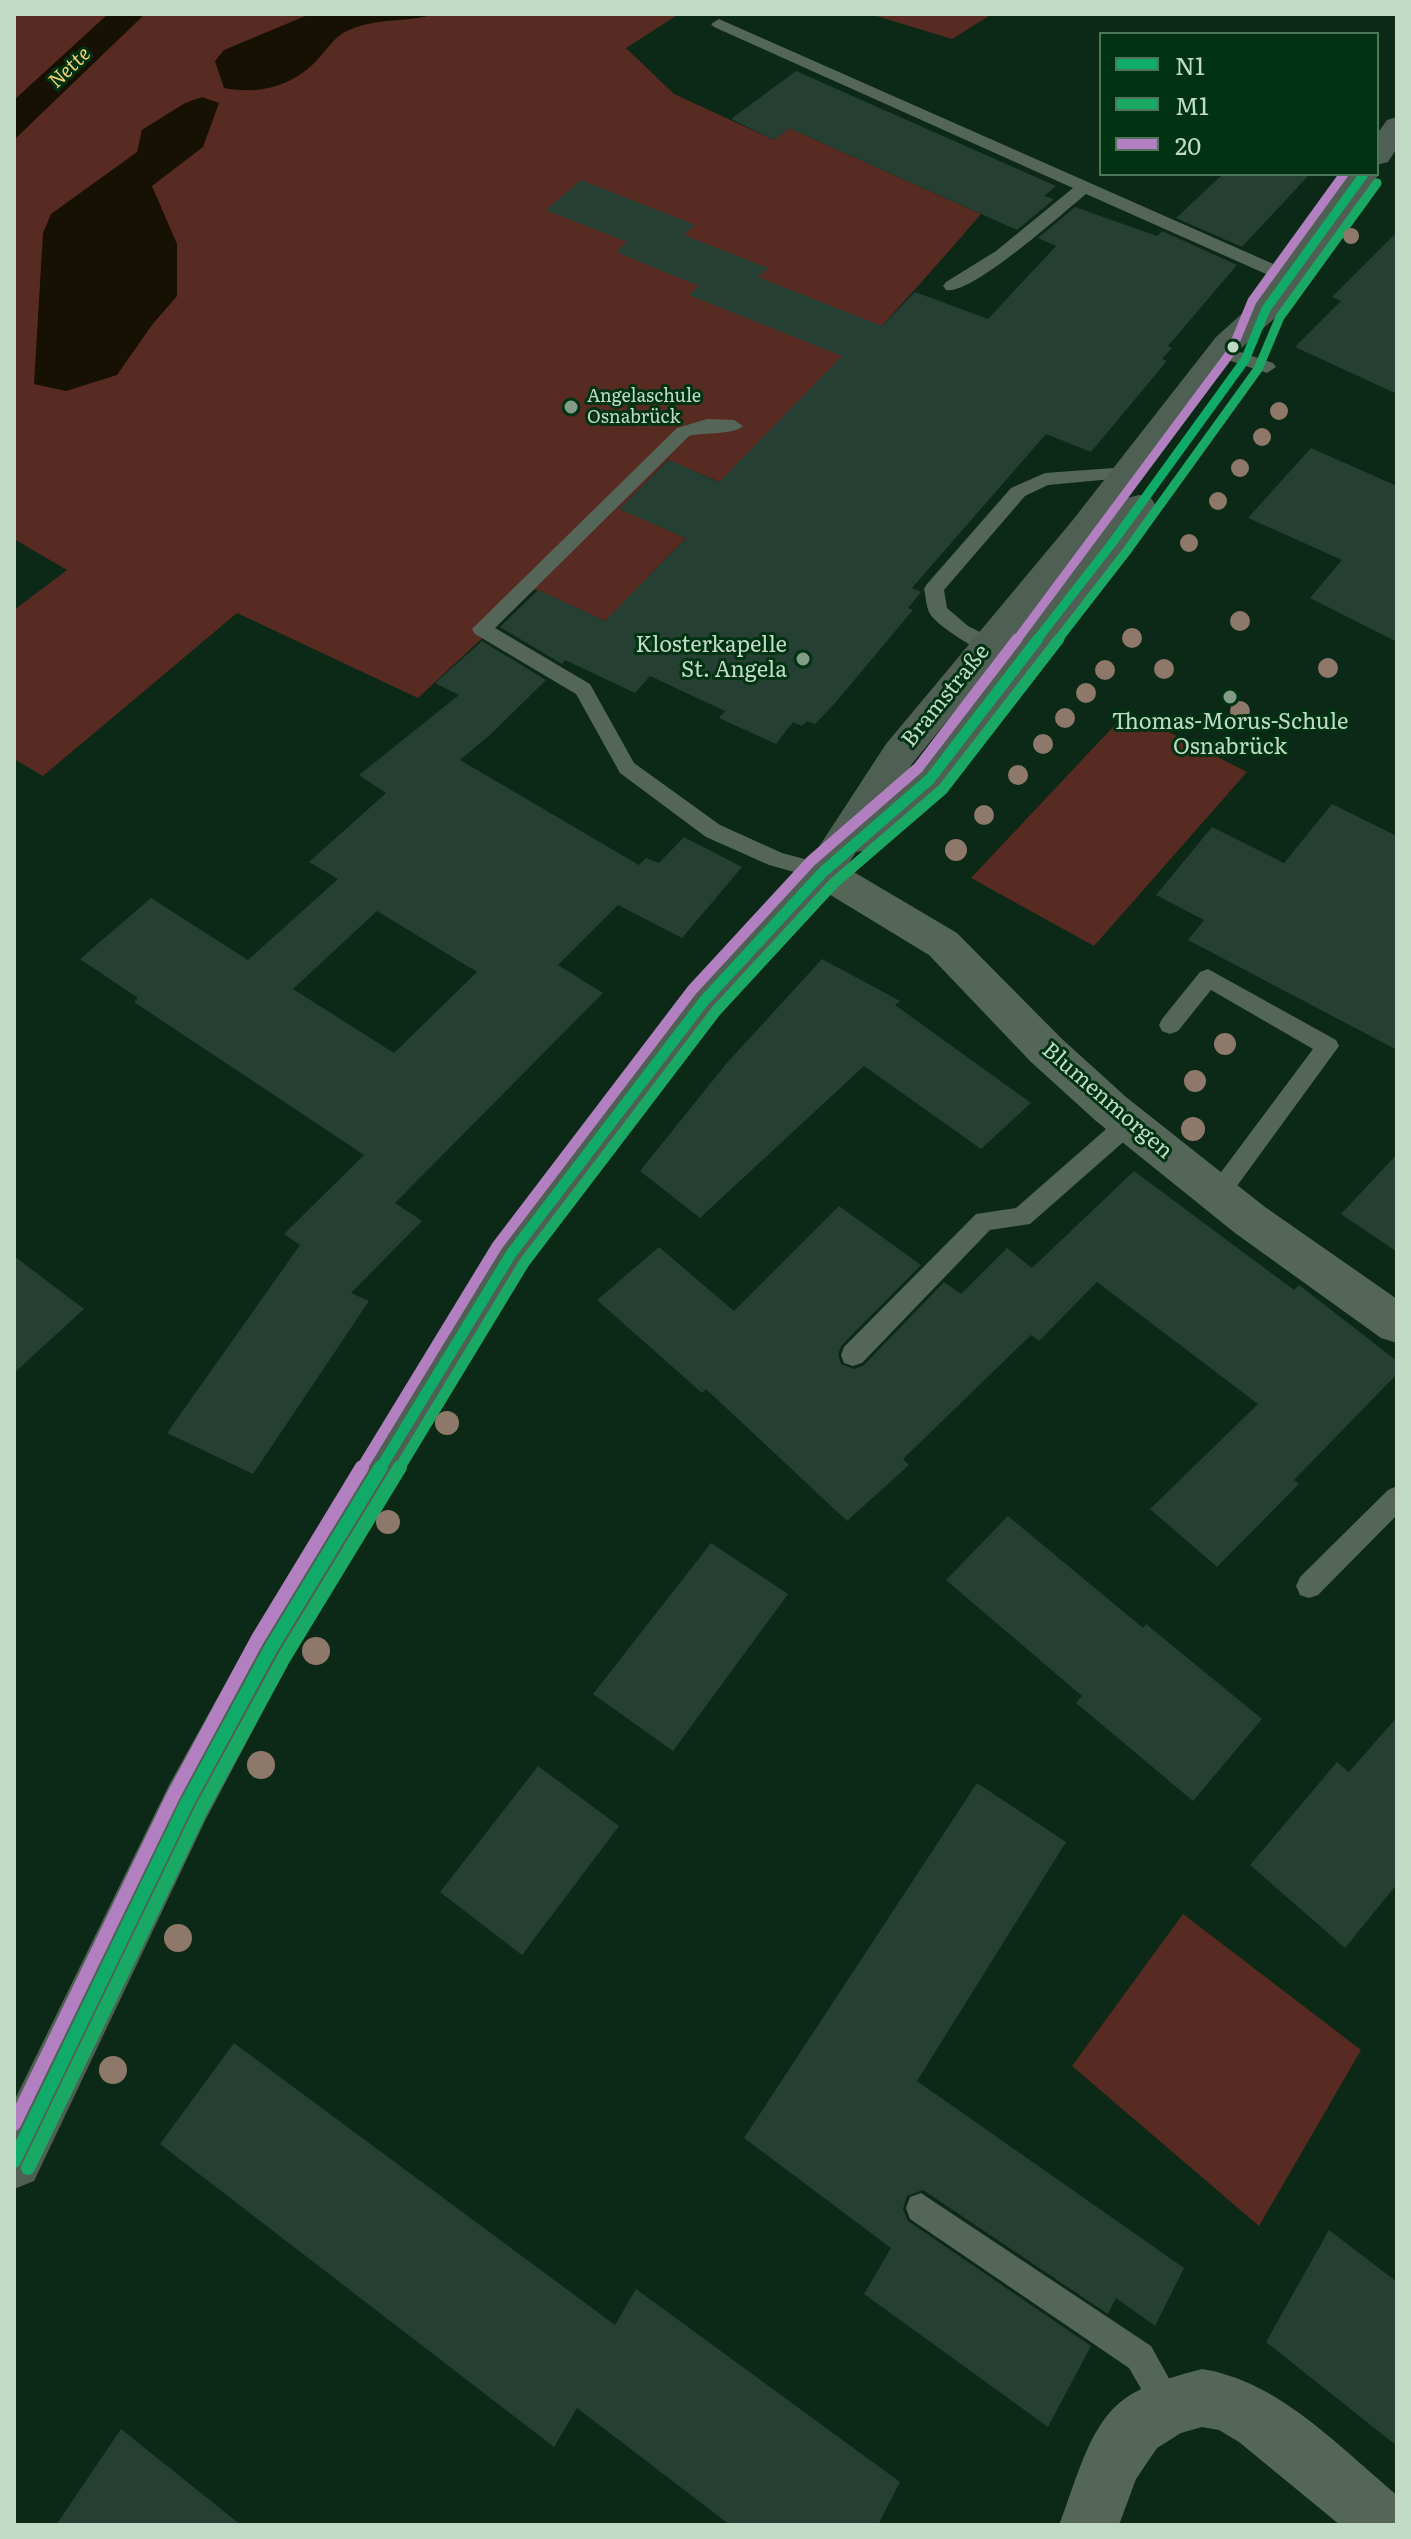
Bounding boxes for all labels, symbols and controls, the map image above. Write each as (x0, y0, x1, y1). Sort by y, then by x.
legend (1099, 32, 1379, 176)
water label: Nette (44, 42, 96, 94)
text: N1 (1175, 47, 1205, 82)
text: M1 (1175, 87, 1209, 122)
text: 20 (1175, 127, 1201, 162)
unlabelled marker (1225, 339, 1241, 355)
place label: Angelaschule Osnabrück (587, 386, 701, 428)
marker: Angelaschule Osnabrück (562, 398, 580, 416)
place label: Klosterkapelle St. Angela (635, 633, 787, 684)
street label: Bramstraße (897, 639, 995, 753)
marker: Klosterkapelle St. Angela (794, 650, 812, 668)
marker: Thomas-Morus-Schule Osnabrück (1221, 688, 1239, 706)
place label: Thomas-Morus-Schule Osnabrück (1112, 710, 1348, 762)
street label: Blumenmorgen (1036, 1037, 1178, 1165)

